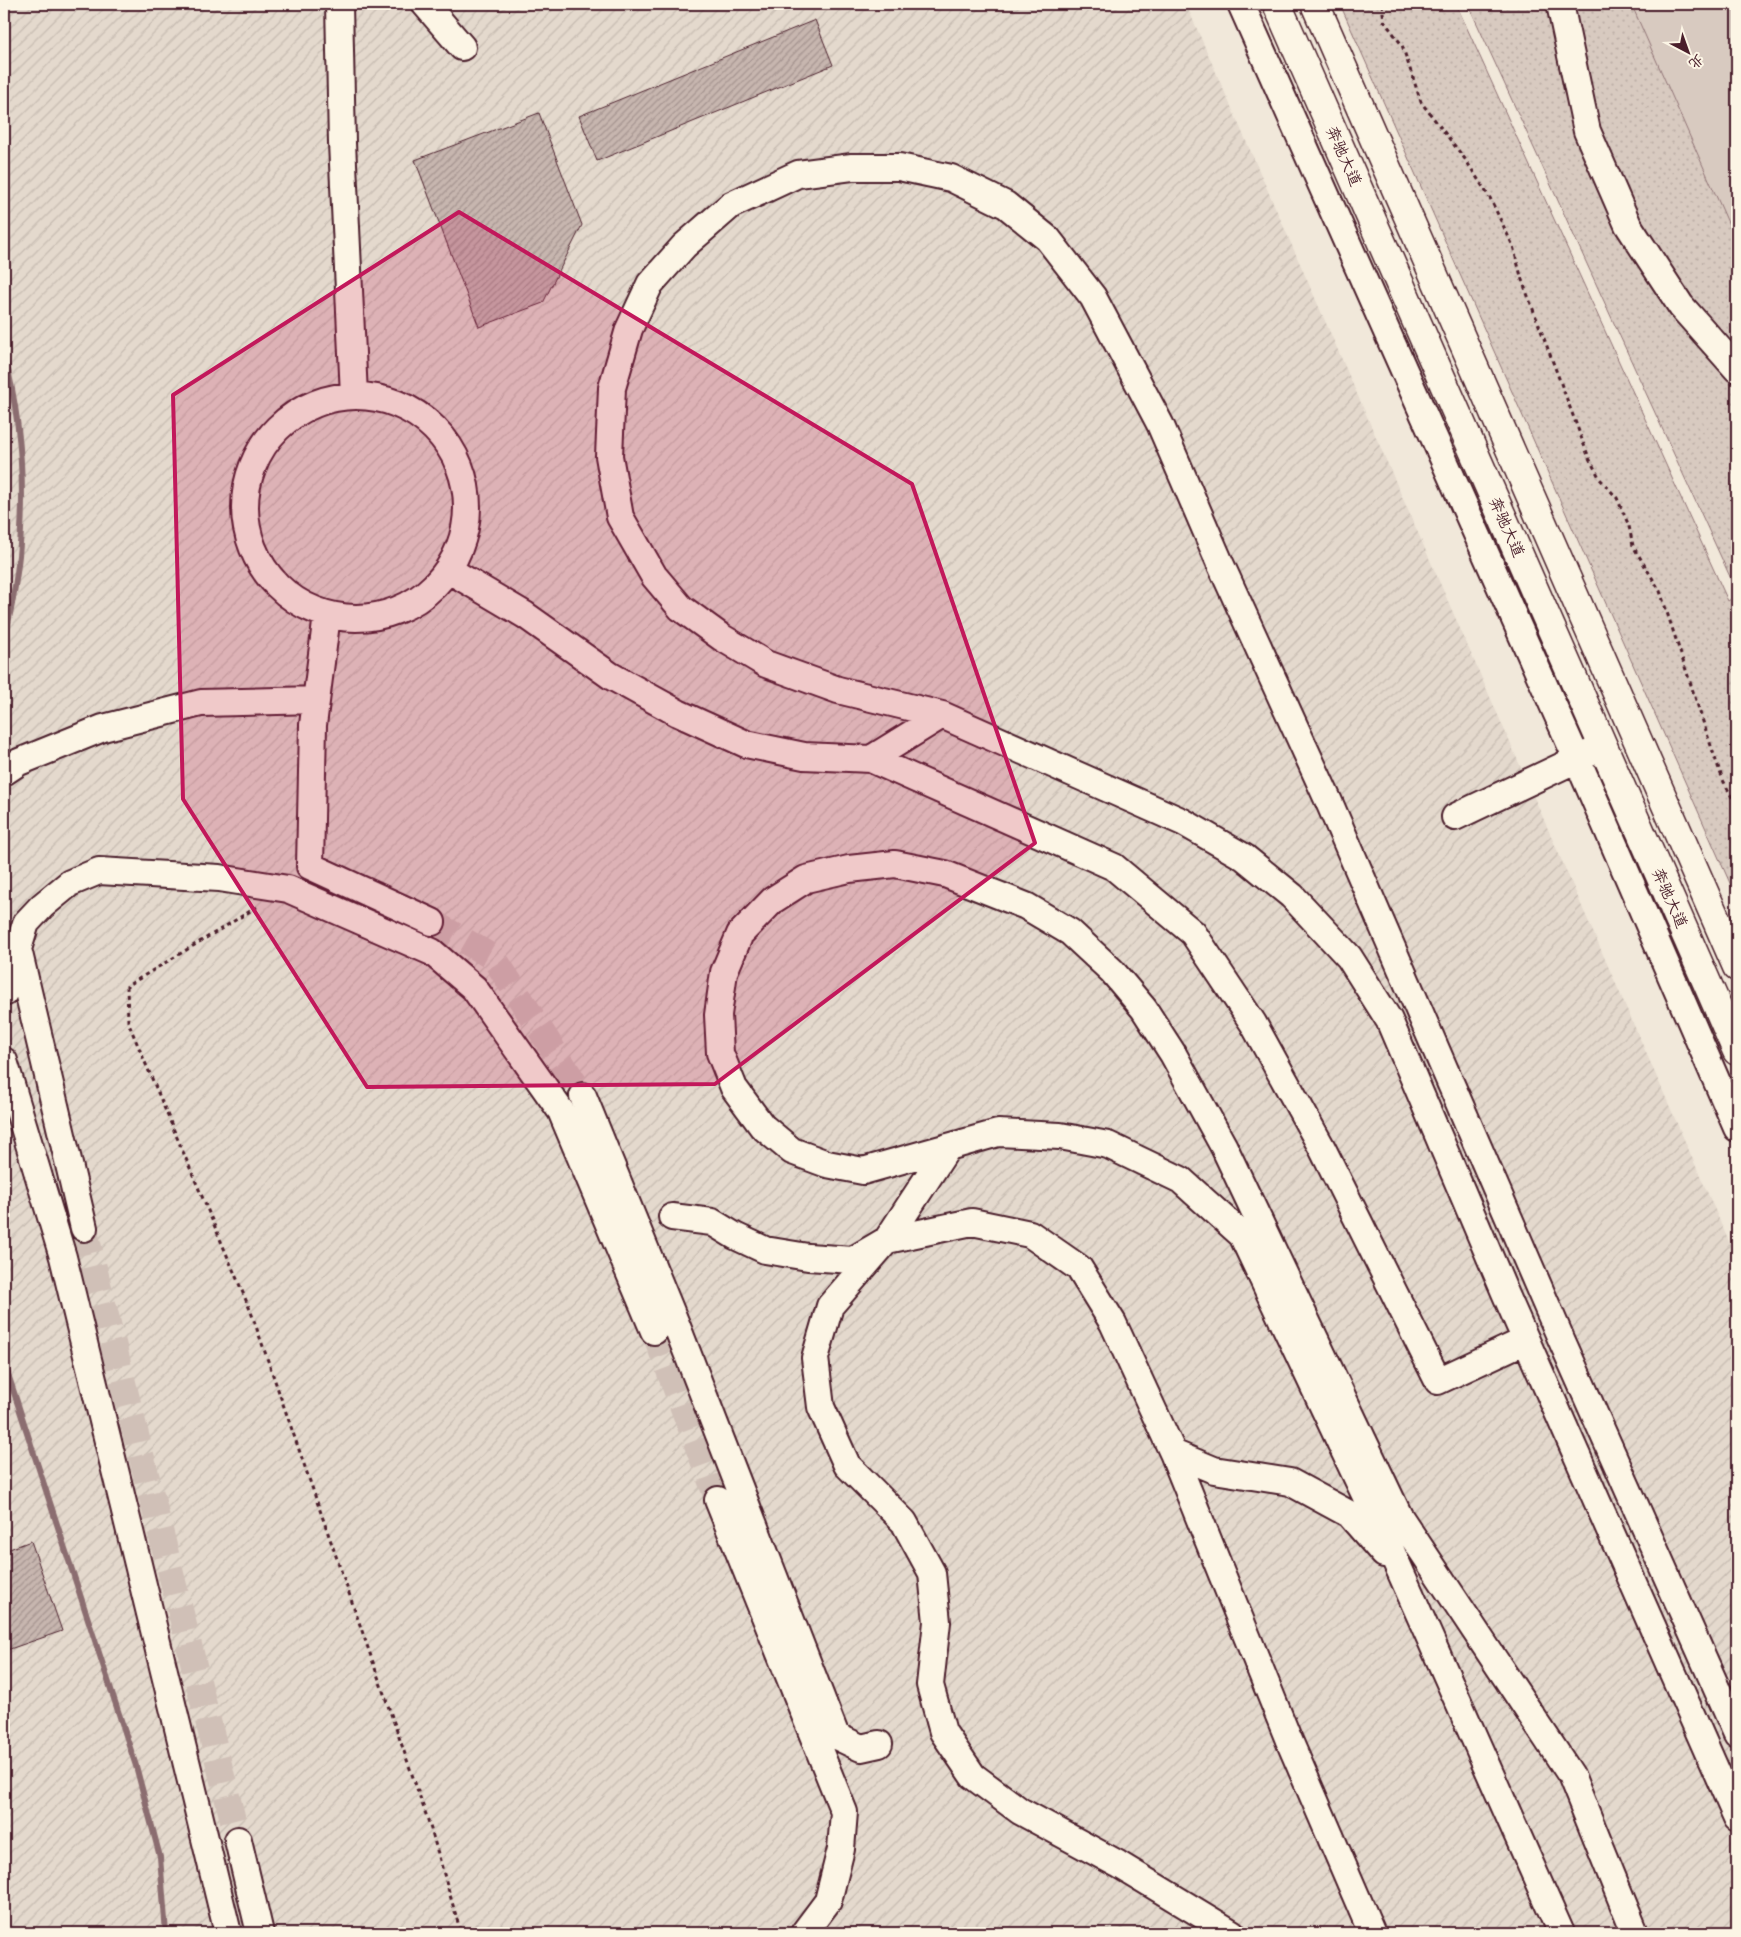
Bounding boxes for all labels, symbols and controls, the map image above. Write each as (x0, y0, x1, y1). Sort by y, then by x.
north arrow (1664, 28, 1714, 78)
text: 北 (1683, 47, 1710, 75)
street label: 奔驰大道 (1318, 121, 1370, 191)
street label: 奔驰大道 (1481, 492, 1533, 562)
street label: 奔驰大道 (1644, 863, 1696, 933)

